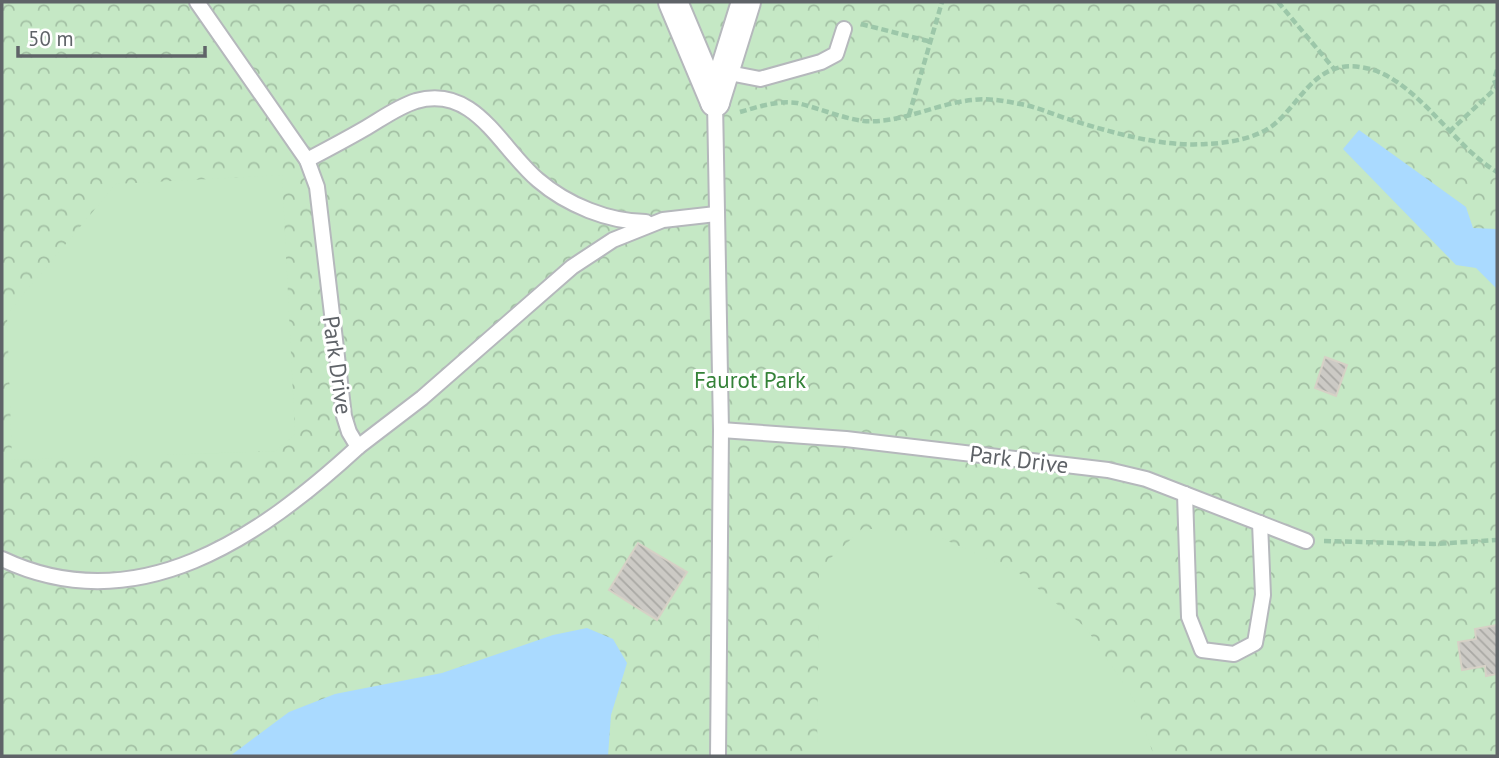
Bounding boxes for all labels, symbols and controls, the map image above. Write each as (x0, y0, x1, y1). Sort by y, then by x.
scale bar (18, 14, 205, 58)
text: 50 m (28, 25, 74, 52)
street label: Park Drive (317, 314, 359, 416)
park label: Faurot Park (694, 365, 806, 394)
street label: Park Drive (968, 439, 1070, 479)

